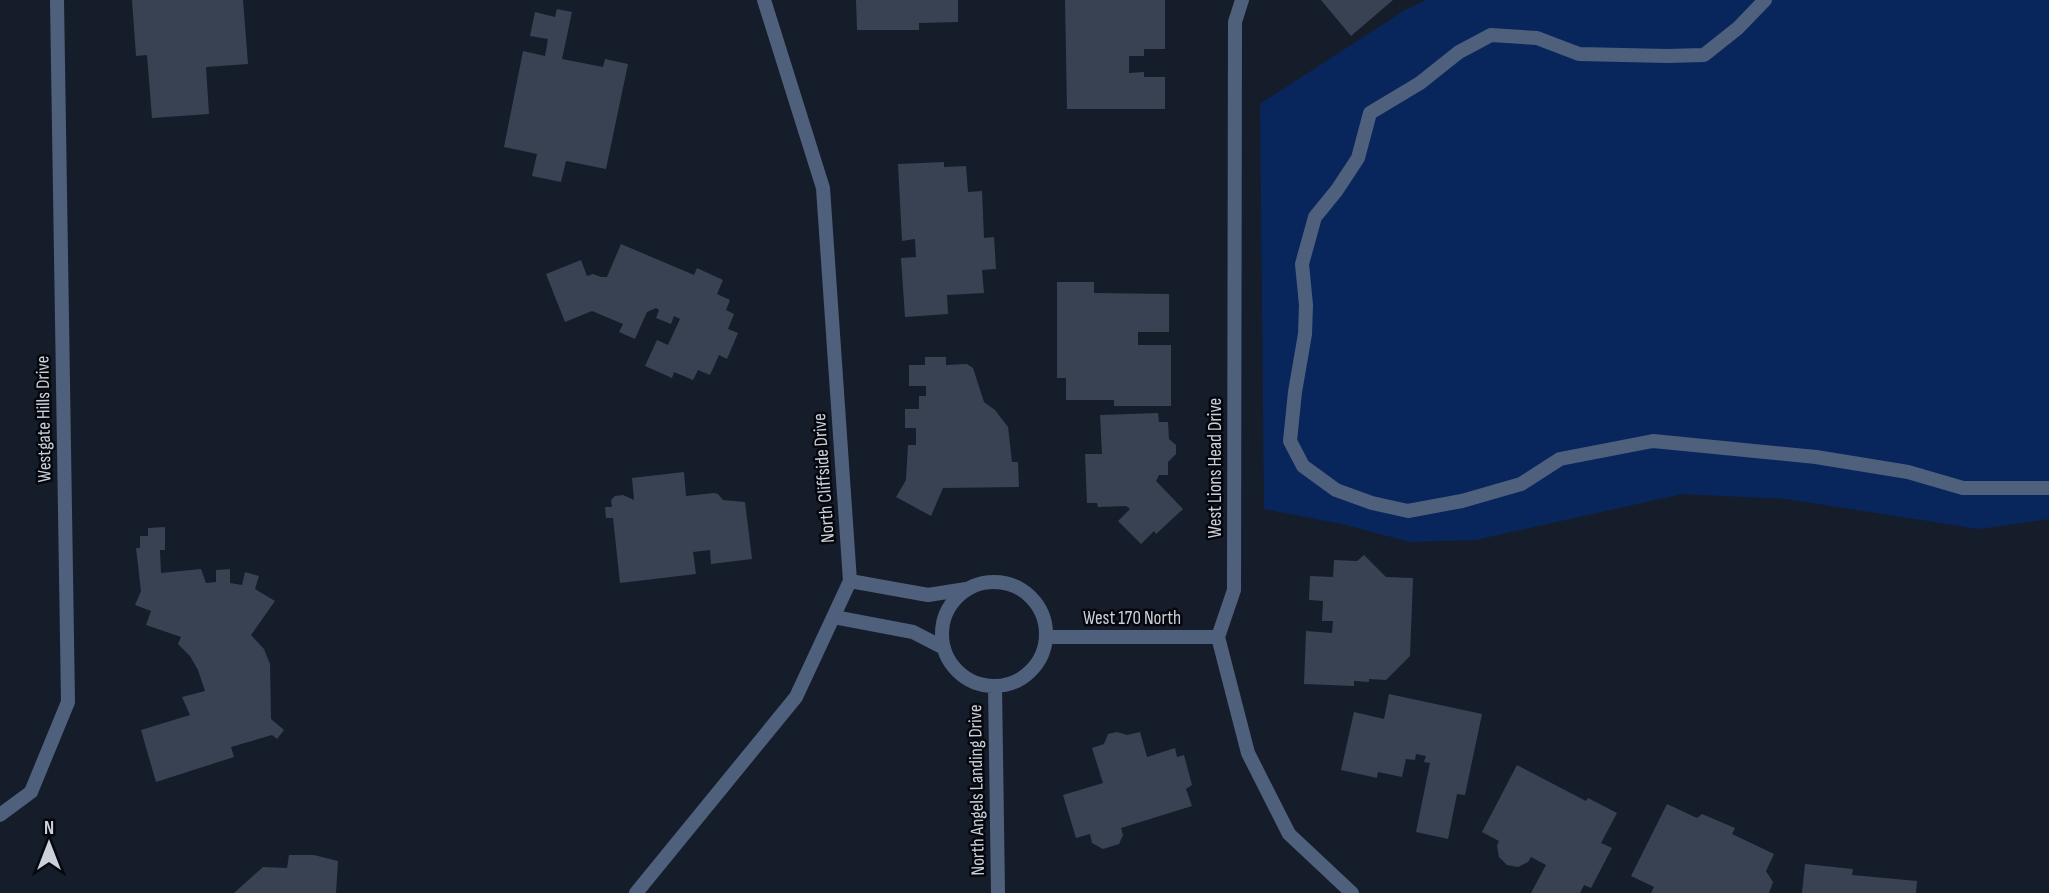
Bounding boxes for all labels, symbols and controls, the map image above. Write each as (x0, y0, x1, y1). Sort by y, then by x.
street label: Westgate Hills Drive (31, 356, 57, 482)
street label: West Lions Head Drive (1204, 398, 1227, 538)
street label: North Cliffside Drive (808, 412, 840, 544)
street label: West 170 North (1083, 607, 1181, 630)
street label: North Angels Landing Drive (964, 704, 990, 876)
north arrow (14, 809, 84, 879)
text: N (44, 817, 54, 840)

